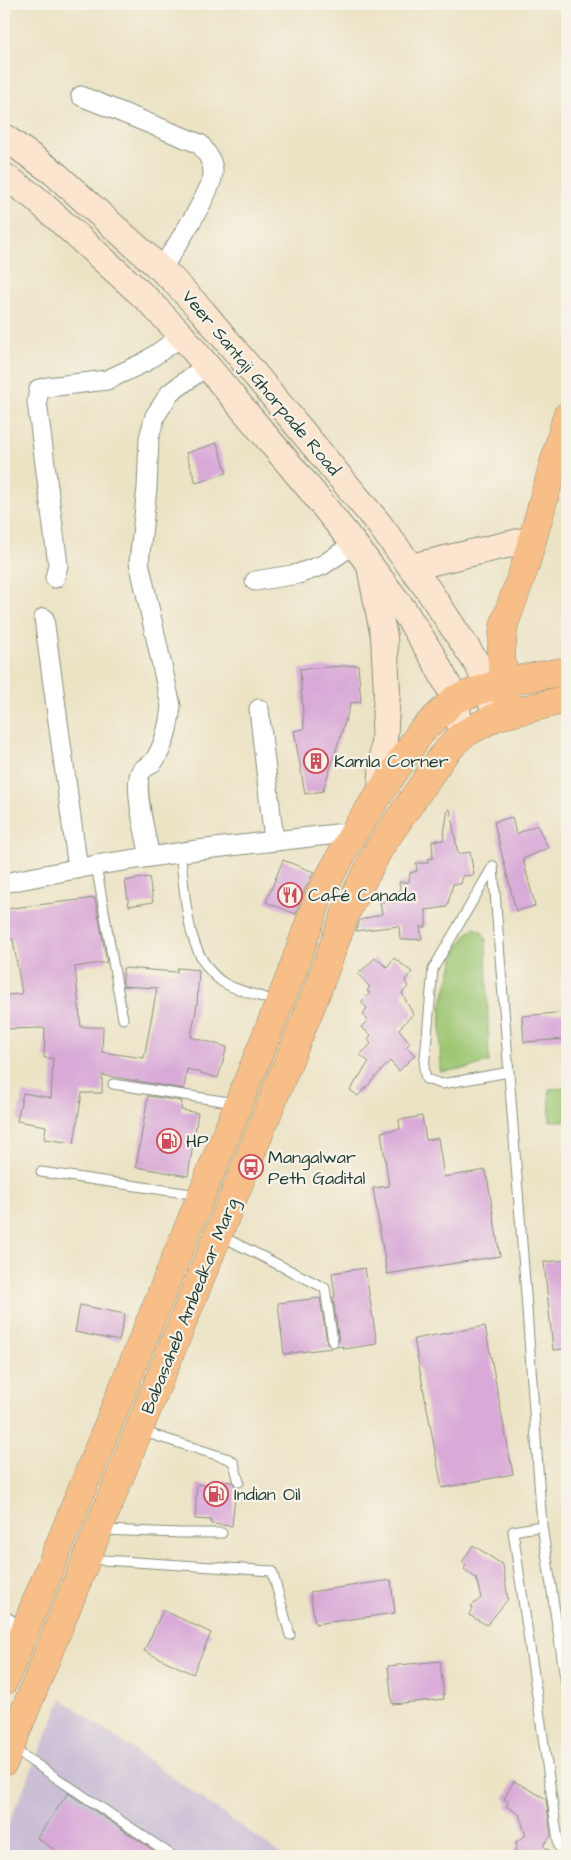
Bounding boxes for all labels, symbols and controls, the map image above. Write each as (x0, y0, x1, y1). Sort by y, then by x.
street label: Veer Santaji Ghorpade Road (176, 285, 346, 481)
building icon: Kamla Corner (303, 748, 329, 774)
place label: Kamla Corner (334, 749, 449, 774)
restaurant icon: Café Canada (277, 882, 303, 908)
place label: Café Canada (308, 883, 416, 908)
fuel station icon: HP (156, 1128, 182, 1154)
place label: HP (186, 1129, 209, 1154)
place label: Mangalwar Peth Gadital (268, 1145, 366, 1191)
bus stop icon: Mangalwar Peth Gadital (238, 1154, 264, 1180)
street label: Babasaheb Ambedkar Marg (135, 1194, 246, 1418)
fuel station icon: Indian Oil (203, 1481, 229, 1507)
place label: Indian Oil (234, 1482, 301, 1507)

